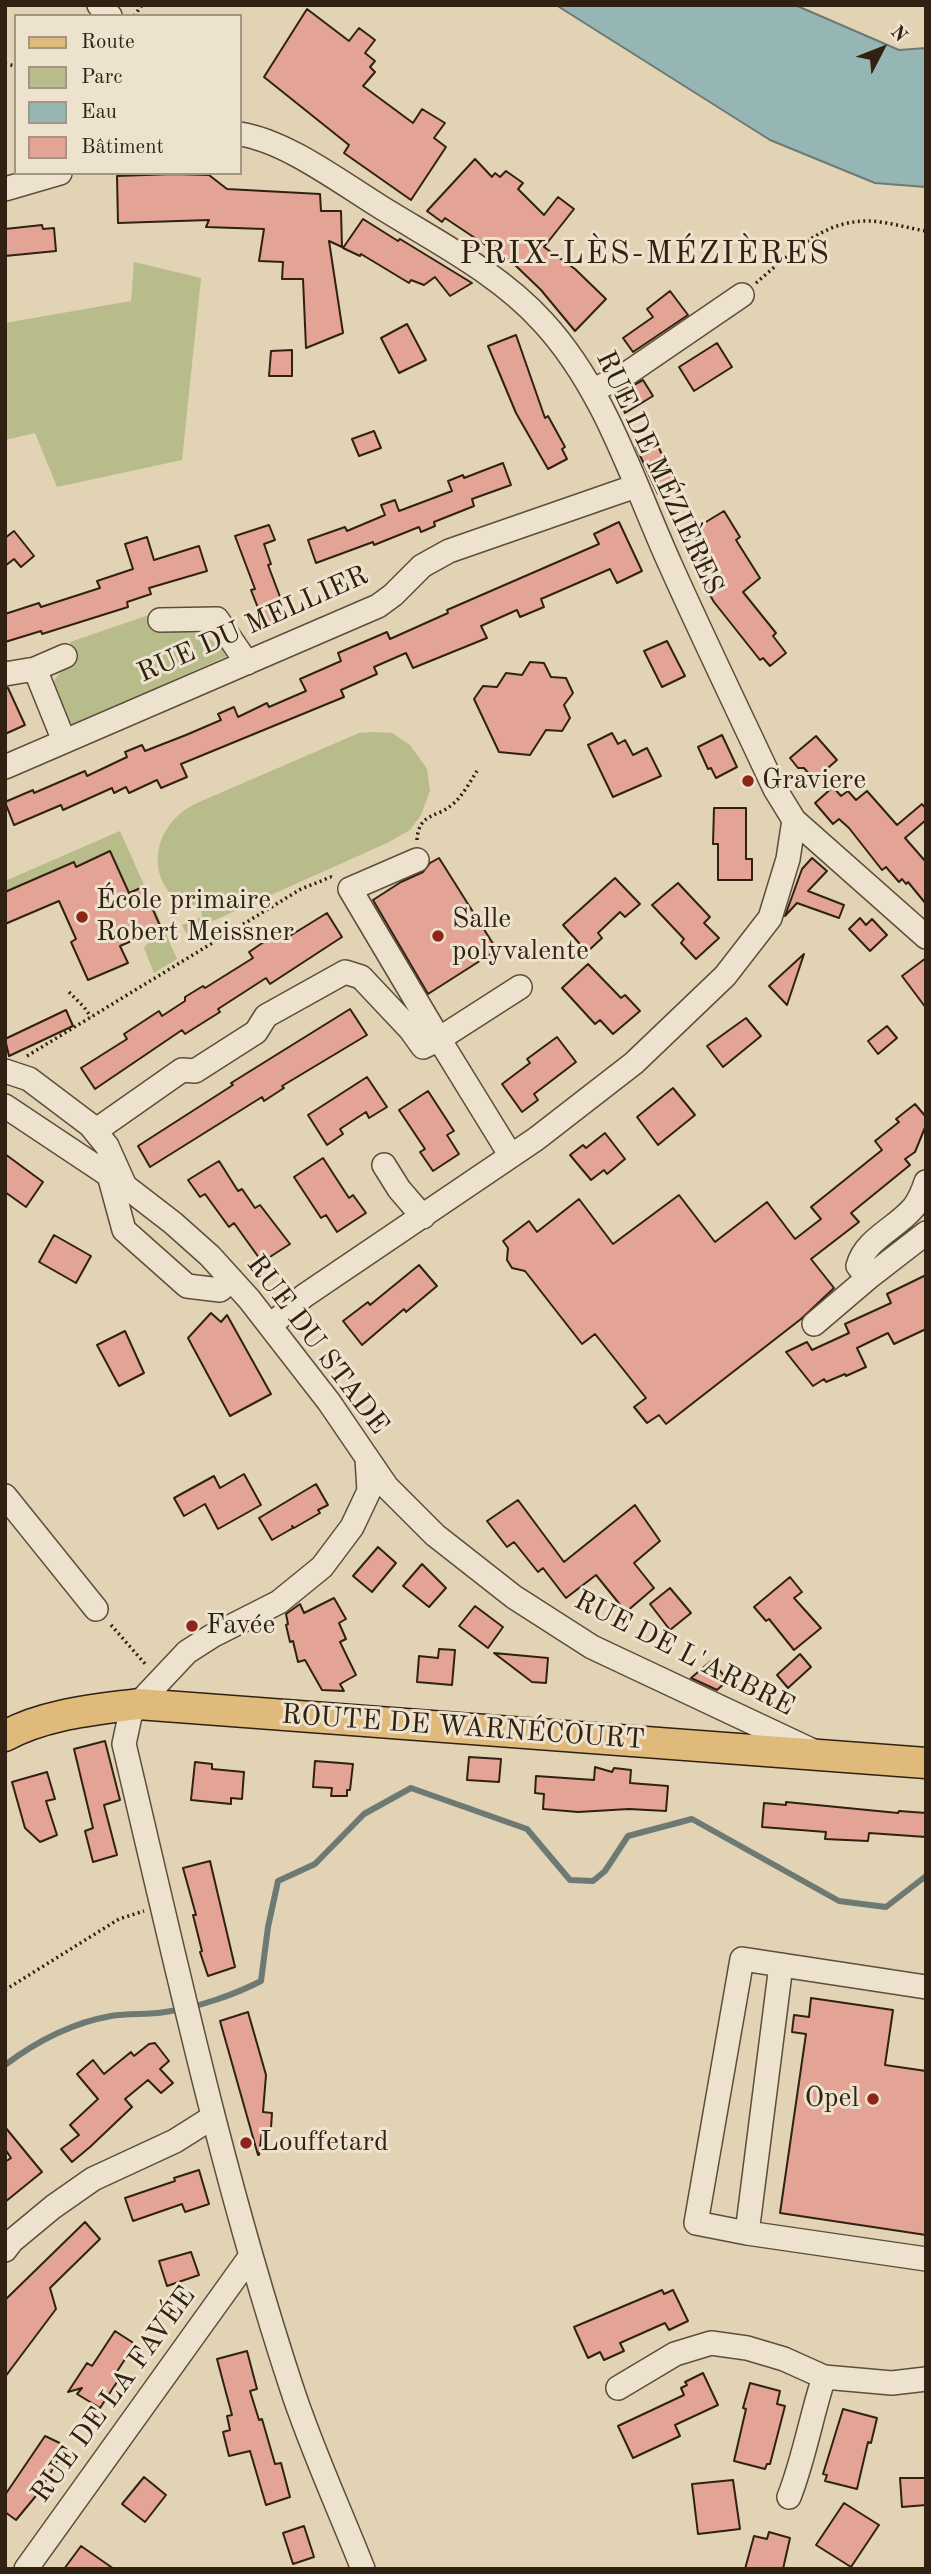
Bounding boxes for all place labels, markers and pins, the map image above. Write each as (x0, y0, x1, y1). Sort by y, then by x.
place label: Graviere (762, 764, 866, 798)
marker: Graviere (740, 773, 756, 789)
place label: École primaire Robert Meissner (96, 884, 294, 950)
place label: Salle polyvalente (452, 903, 589, 969)
marker: École primaire Robert Meissner (74, 909, 90, 925)
marker: Salle polyvalente (430, 928, 446, 944)
place label: Favée (206, 1609, 275, 1643)
marker: Favée (184, 1618, 200, 1634)
place label: Opel (804, 2082, 859, 2116)
marker: Opel (865, 2091, 881, 2107)
place label: Louffetard (260, 2126, 389, 2160)
marker: Louffetard (238, 2135, 254, 2151)

